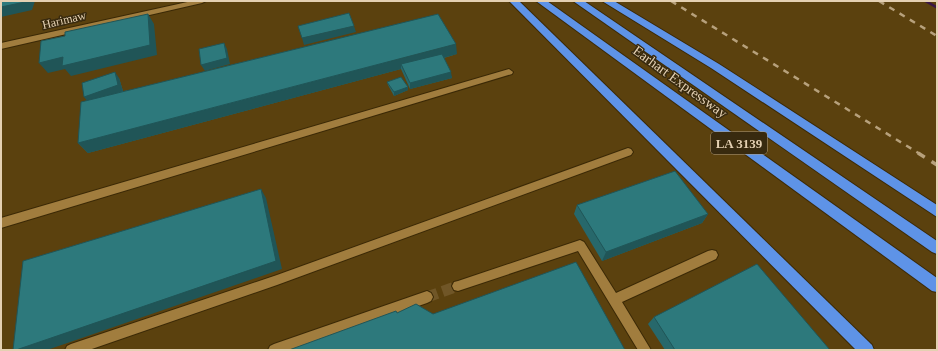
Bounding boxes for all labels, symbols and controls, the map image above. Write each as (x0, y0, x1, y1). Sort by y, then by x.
street label: Harimaw (41, 8, 88, 32)
street label: Earhart Expressway (630, 43, 730, 121)
road number: LA 3139 (711, 132, 767, 154)

